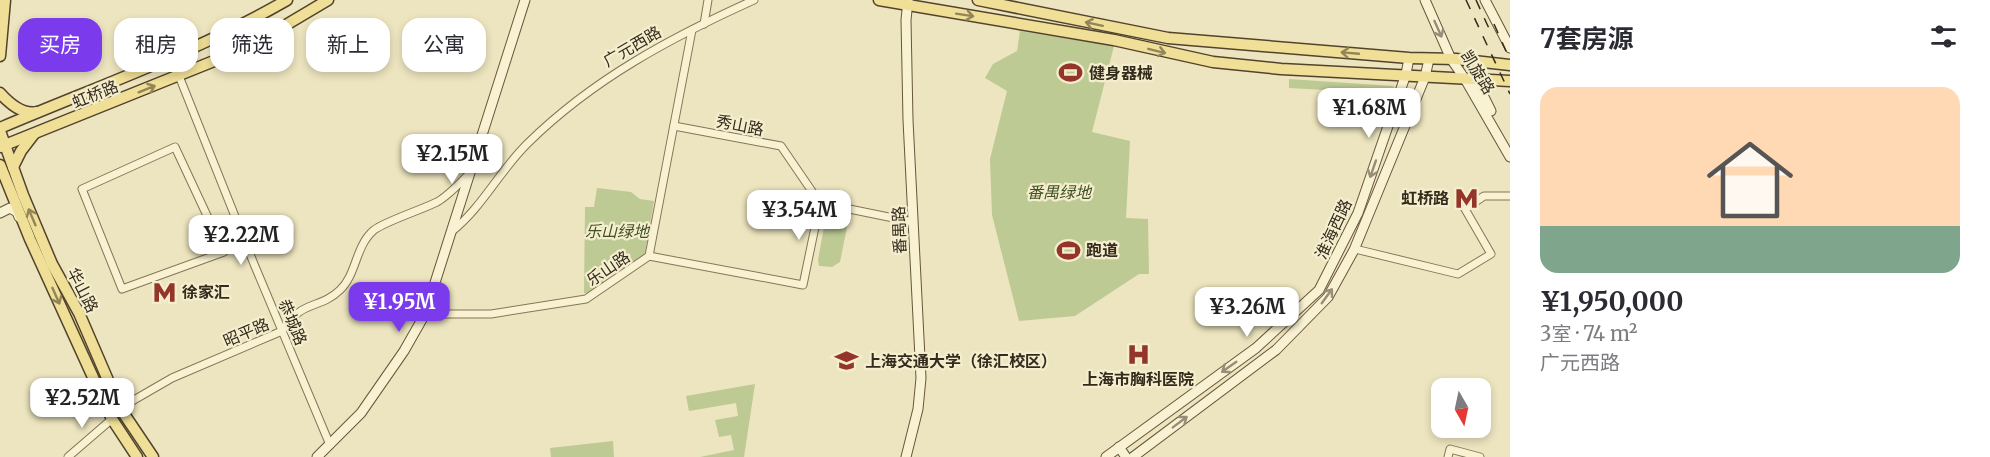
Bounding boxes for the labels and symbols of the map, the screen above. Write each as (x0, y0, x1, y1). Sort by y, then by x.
one-way arrow (955, 10, 975, 21)
one-way arrow (1085, 18, 1105, 29)
one-way arrow (1432, 20, 1444, 38)
street label: 广元西路 (599, 21, 665, 71)
one-way arrow (1147, 45, 1166, 57)
street label: 凯旋路 (1457, 46, 1499, 98)
one-way arrow (1341, 47, 1361, 58)
sports icon: 健身器械 (1058, 60, 1084, 86)
place label: 健身器械 (1089, 63, 1153, 83)
street label: 虹桥路 (69, 76, 121, 112)
one-way arrow (137, 83, 156, 94)
pin: ¥1.68M (1320, 88, 1418, 139)
street label: 秀山路 (715, 111, 765, 139)
pin: ¥2.15M (403, 134, 501, 185)
one-way arrow (1367, 159, 1378, 178)
park label: 番禺绿地 (1027, 182, 1093, 202)
metro station icon: 虹桥路 (1454, 185, 1480, 211)
place label: 虹桥路 (1401, 188, 1449, 208)
pin: ¥3.54M (750, 190, 848, 241)
street label: 淮海西路 (1310, 196, 1356, 262)
street label: 番禺路 (888, 206, 910, 254)
one-way arrow (26, 208, 37, 227)
pin: ¥2.22M (192, 215, 290, 266)
park label: 乐山绿地 (585, 221, 651, 241)
sports icon: 跑道 (1055, 237, 1081, 263)
place label: 跑道 (1086, 240, 1118, 260)
street label: 乐山路 (583, 246, 633, 290)
street label: 华山路 (63, 264, 103, 316)
metro station icon: 徐家汇 (151, 279, 177, 305)
place label: 徐家汇 (182, 282, 230, 302)
pin: ¥1.95M (350, 282, 448, 333)
one-way arrow (51, 286, 63, 304)
pin: ¥3.26M (1198, 287, 1296, 338)
one-way arrow (1321, 288, 1334, 304)
street label: 恭城路 (274, 296, 312, 348)
street label: 昭平路 (220, 313, 272, 351)
hospital icon: 上海市胸科医院 (1125, 341, 1151, 367)
school or university icon: 上海交通大学（徐汇校区） (834, 348, 860, 374)
place label: 上海交通大学（徐汇校区） (865, 351, 1057, 371)
one-way arrow (1222, 361, 1238, 374)
place label: 上海市胸科医院 (1082, 369, 1194, 389)
pin: ¥2.52M (33, 378, 131, 429)
north arrow (1431, 378, 1491, 438)
one-way arrow (1171, 415, 1187, 428)

